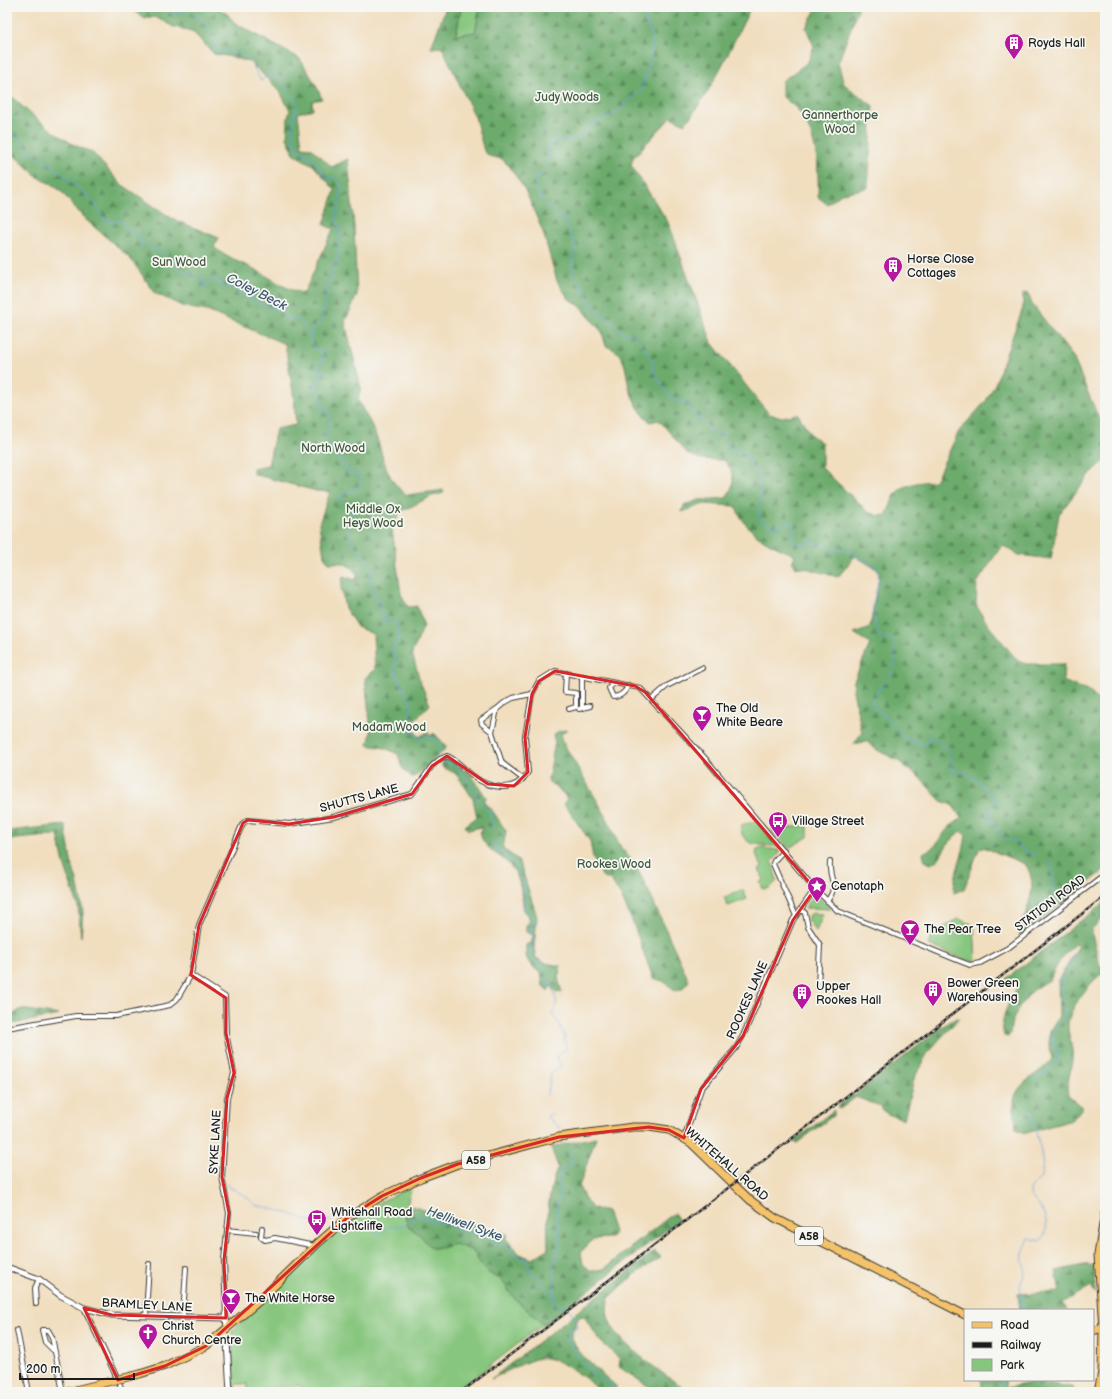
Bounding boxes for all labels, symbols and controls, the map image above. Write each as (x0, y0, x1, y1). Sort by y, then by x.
building icon: Royds Hall (1003, 32, 1025, 60)
place label: Royds Hall (1028, 36, 1085, 51)
park label: Judy Woods (535, 90, 599, 105)
park label: Gannerthorpe Wood (802, 108, 878, 137)
place label: Horse Close Cottages (907, 252, 974, 281)
park label: Sun Wood (152, 255, 206, 270)
building icon: Horse Close Cottages (882, 255, 904, 283)
water label: Coley Beck (224, 270, 290, 314)
park label: North Wood (301, 441, 365, 456)
park label: Middle Ox Heys Wood (343, 502, 403, 531)
place label: The Old White Beare (716, 701, 783, 730)
bar icon: The Old White Beare (691, 704, 713, 732)
park label: Madam Wood (352, 720, 426, 735)
street label: SHUTTS LANE (318, 781, 400, 816)
bus stop icon: Village Street (767, 810, 789, 838)
place label: Village Street (792, 814, 865, 829)
park label: Rookes Wood (577, 857, 651, 872)
street label: STATION ROAD (1012, 872, 1089, 935)
place icon: Cenotaph (806, 875, 828, 903)
place label: Cenotaph (831, 879, 884, 894)
bar icon: The Pear Tree (899, 918, 921, 946)
place label: The Pear Tree (924, 922, 1001, 937)
street label: ROOKES LANE (724, 959, 771, 1042)
place label: Bower Green Warehousing (947, 976, 1019, 1005)
place label: Upper Rookes Hall (816, 979, 881, 1008)
building icon: Bower Green Warehousing (922, 979, 944, 1007)
building icon: Upper Rookes Hall (791, 982, 813, 1010)
street label: SYKE LANE (206, 1109, 225, 1174)
street label: WHITEHALL ROAD (682, 1124, 771, 1205)
road number: A58 (462, 1151, 490, 1169)
water label: Helliwell Syke (425, 1203, 505, 1245)
place label: Whitehall Road Lightcliffe (331, 1205, 413, 1234)
bus stop icon: Whitehall Road Lightcliffe (306, 1208, 328, 1236)
road number: A58 (795, 1227, 823, 1245)
bar icon: The White Horse (220, 1287, 242, 1315)
place label: The White Horse (245, 1291, 335, 1306)
street label: BRAMLEY LANE (101, 1296, 193, 1315)
legend (964, 1309, 1094, 1381)
text: Road (1000, 1318, 1029, 1333)
place label: Christ Church Centre (162, 1319, 241, 1348)
church icon: Christ Church Centre (137, 1322, 159, 1350)
text: Railway (1000, 1338, 1042, 1353)
scale bar (20, 1355, 134, 1381)
text: Park (1000, 1358, 1024, 1373)
text: 200 m (26, 1362, 60, 1377)

